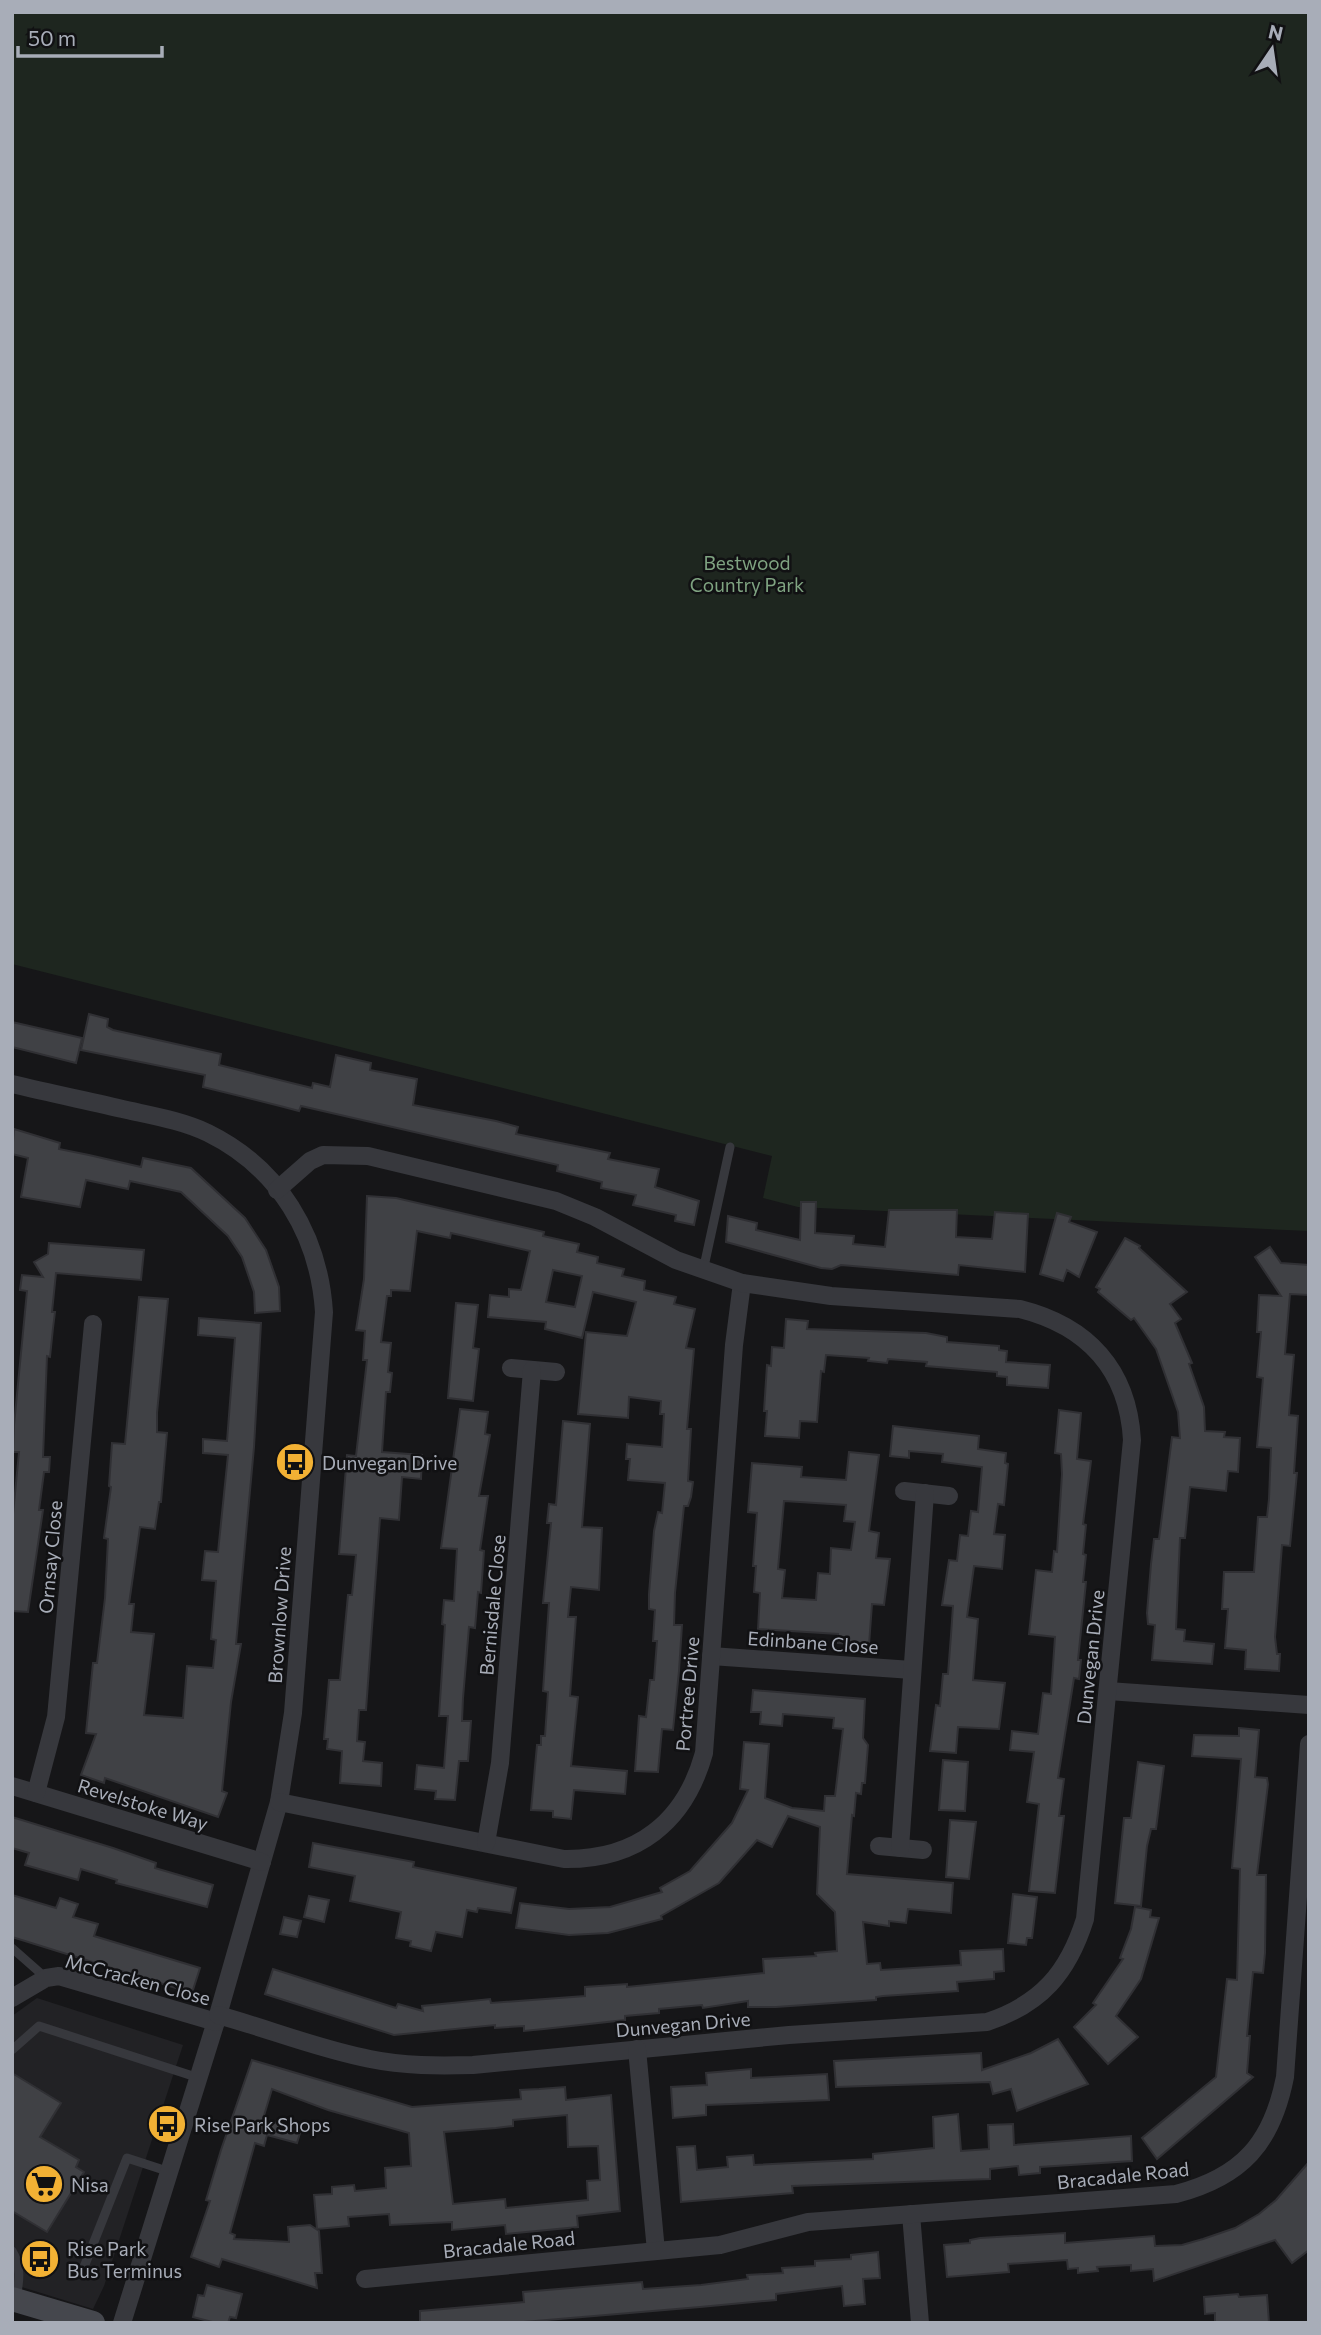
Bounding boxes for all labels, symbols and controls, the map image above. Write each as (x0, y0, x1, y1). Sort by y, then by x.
scale bar (18, 14, 161, 58)
north arrow (1237, 14, 1307, 84)
text: N (1266, 19, 1285, 45)
text: 50 m (28, 25, 76, 50)
park label: Bestwood Country Park (690, 551, 804, 596)
bus stop icon: Dunvegan Drive (274, 1441, 316, 1483)
place label: Dunvegan Drive (322, 1451, 457, 1474)
street label: Ornsay Close (34, 1499, 66, 1615)
street label: Bernisdale Close (474, 1534, 510, 1676)
street label: Brownlow Drive (263, 1546, 295, 1684)
street label: Dunvegan Drive (1071, 1589, 1109, 1725)
street label: Edinbane Close (747, 1626, 879, 1658)
street label: Portree Drive (671, 1636, 703, 1752)
street label: Revelstoke Way (75, 1773, 211, 1835)
street label: McCracken Close (63, 1949, 213, 2009)
street label: Dunvegan Drive (615, 2007, 751, 2041)
bus stop icon: Rise Park Shops (146, 2103, 188, 2145)
place label: Rise Park Shops (194, 2113, 330, 2136)
street label: Bracadale Road (1056, 2157, 1190, 2193)
supermarket icon: Nisa (23, 2163, 65, 2205)
place label: Nisa (71, 2173, 109, 2196)
street label: Bracadale Road (442, 2226, 576, 2262)
place label: Rise Park Bus Terminus (67, 2237, 182, 2282)
bus stop icon: Rise Park Bus Terminus (19, 2238, 61, 2280)

